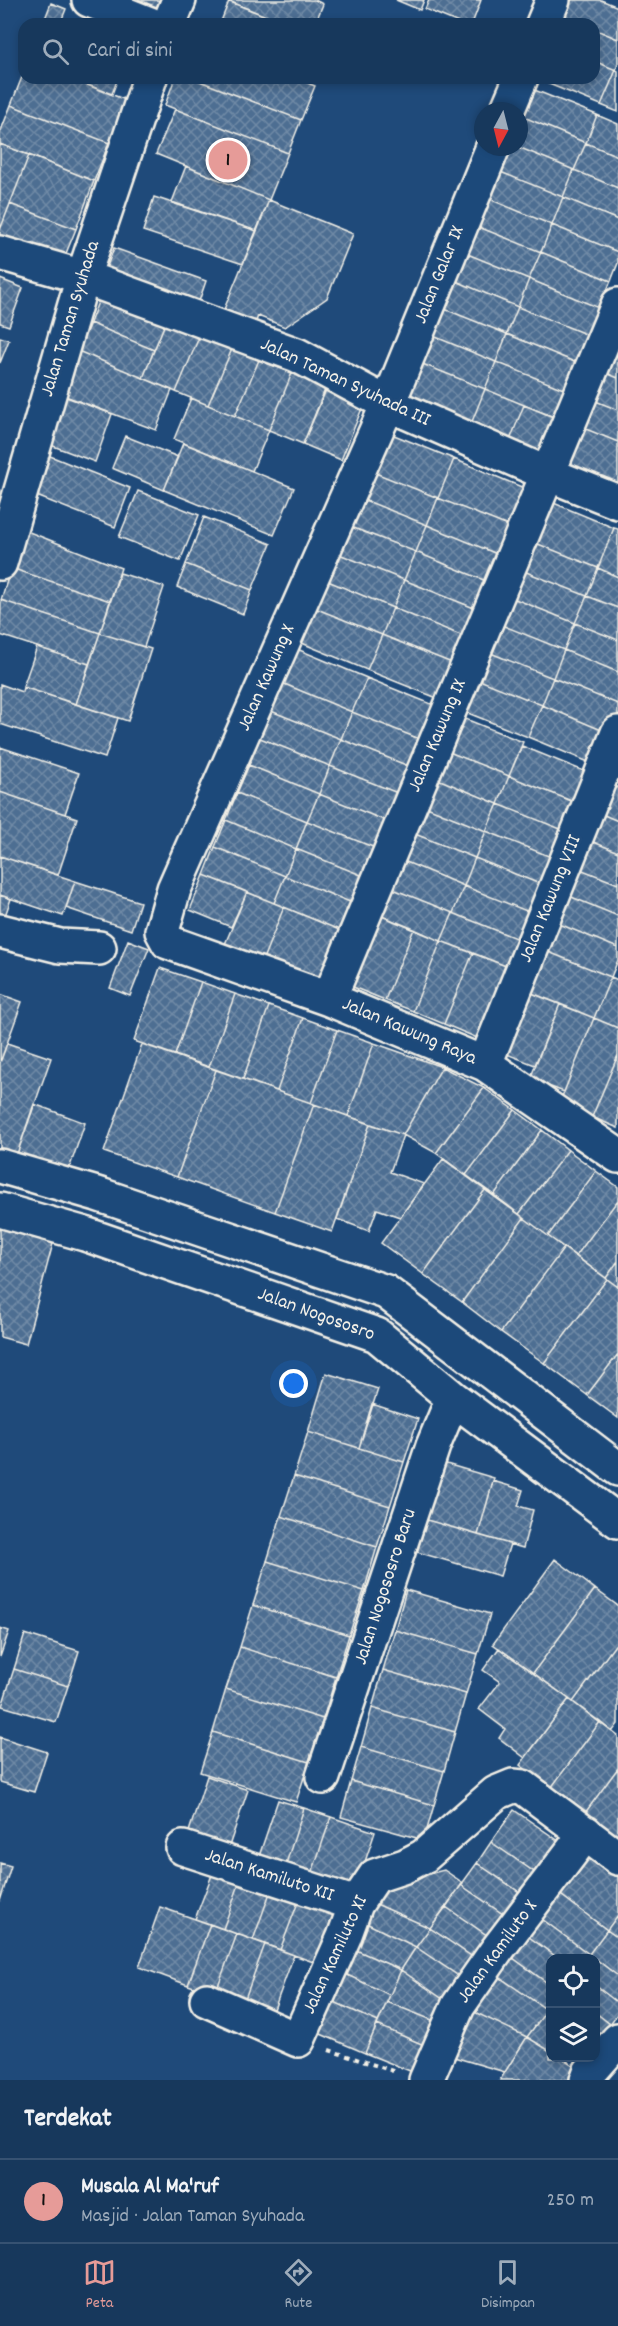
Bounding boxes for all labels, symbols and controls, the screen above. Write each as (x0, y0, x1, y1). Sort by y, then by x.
search box (18, 18, 600, 84)
icon: search (39, 35, 72, 68)
text: Cari di sini (87, 36, 172, 67)
north arrow (474, 102, 528, 156)
pin: 1 (208, 138, 248, 182)
street label: Jalan Galar IX (408, 222, 472, 328)
street label: Jalan Taman Syuhada (34, 237, 108, 400)
street label: Jalan Taman Syuhada III (255, 331, 435, 435)
street label: Jalan Kawung X (231, 620, 303, 736)
street label: Jalan Kawung IX (402, 675, 474, 797)
street label: Jalan Kawung VIII (513, 831, 589, 967)
street label: Jalan Kawung Raya (337, 991, 481, 1073)
street label: Jalan Nogososro (253, 1281, 379, 1349)
your location (279, 1369, 308, 1398)
street label: Jalan Nogososro Baru (348, 1505, 424, 1669)
street label: Jalan Kamiluto XII (201, 1842, 337, 1910)
street label: Jalan Kamiluto XI (296, 1891, 376, 2019)
street label: Jalan Kamiluto X (451, 1894, 545, 2010)
map controls (546, 1954, 600, 2062)
button: locate (546, 1954, 600, 2008)
button: layers (546, 2008, 600, 2062)
text: Terdekat (24, 2101, 112, 2138)
text: Musala Al Ma'ruf (81, 2172, 219, 2203)
text: 1 (41, 2187, 46, 2215)
text: 250 m (547, 2187, 594, 2215)
text: Masjid · Jalan Taman Syuhada (81, 2203, 304, 2231)
tab: Peta (83, 2256, 116, 2315)
tab: Rute (282, 2256, 315, 2315)
tab: Disimpan (481, 2256, 535, 2315)

